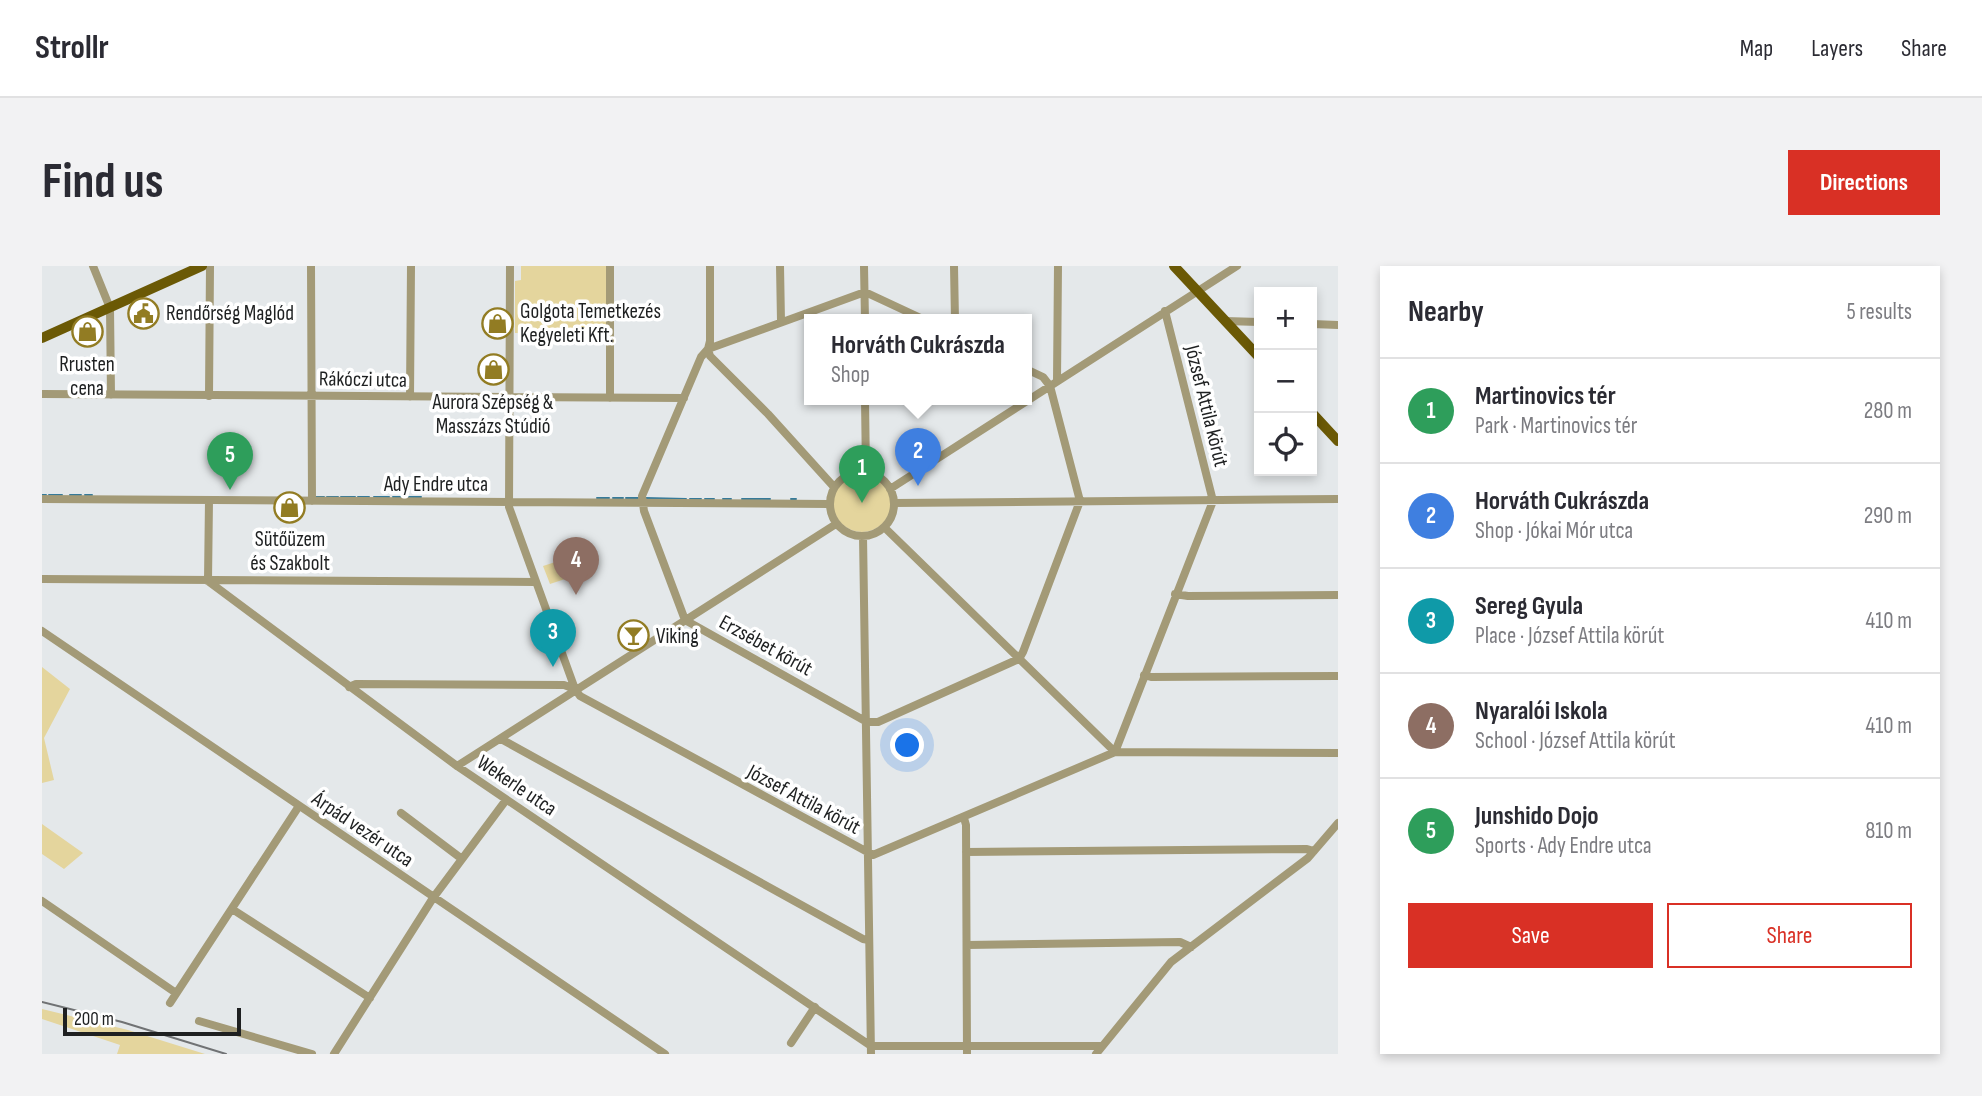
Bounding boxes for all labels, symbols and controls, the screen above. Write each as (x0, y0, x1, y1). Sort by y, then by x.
text: Strollr (35, 28, 109, 68)
text: Map (1740, 34, 1773, 63)
text: Layers (1811, 34, 1863, 63)
text: Share (1901, 34, 1947, 63)
button: Directions (1788, 150, 1940, 215)
text: Find us (42, 153, 164, 212)
map controls (1254, 287, 1317, 476)
button: + (1254, 287, 1317, 350)
text: Nearby (1408, 294, 1484, 330)
public building icon: Rendőrség Maglód (126, 296, 160, 330)
text: 5 results (1846, 298, 1912, 326)
place label: Golgota Temetkezés Kegyeleti Kft. (520, 299, 661, 348)
place label: Rendőrség Maglód (166, 301, 294, 326)
shop icon: Golgota Temetkezés Kegyeleti Kft. (480, 306, 514, 340)
popup (804, 314, 1032, 405)
shop icon: Rrusten cena (70, 315, 104, 349)
text: Horváth Cukrászda (831, 330, 1005, 361)
street label: József Attila körút (1179, 342, 1234, 470)
button: − (1254, 350, 1317, 413)
place label: Rrusten cena (59, 352, 115, 401)
shop icon: Aurora Szépség & Masszázs Stúdió (476, 353, 510, 387)
text: Shop (831, 361, 870, 389)
street label: Rákóczi utca (319, 366, 407, 393)
text: Martinovics tér (1475, 381, 1616, 412)
place label: Aurora Szépség & Masszázs Stúdió (432, 390, 554, 439)
text: 1 (1426, 397, 1436, 425)
text: 280 m (1864, 397, 1912, 425)
text: Park · Martinovics tér (1475, 412, 1637, 440)
button: locate (1254, 413, 1317, 476)
pin: 2 (895, 428, 941, 486)
pin: 5 (207, 432, 253, 490)
pin: 1 (839, 445, 885, 503)
street label: Ady Endre utca (383, 472, 488, 497)
text: Horváth Cukrászda (1475, 486, 1649, 517)
shop icon: Sütőüzem és Szakbolt (273, 490, 307, 524)
text: 2 (1426, 502, 1436, 530)
text: 290 m (1864, 502, 1912, 530)
text: Shop · Jókai Mór utca (1475, 517, 1633, 545)
place label: Sütőüzem és Szakbolt (250, 527, 330, 576)
pin: 4 (553, 537, 599, 595)
text: Sereg Gyula (1475, 591, 1583, 622)
text: 3 (1426, 607, 1436, 635)
text: 410 m (1866, 607, 1912, 635)
pin: 3 (530, 609, 576, 667)
street label: Erzsébet körút (715, 610, 817, 681)
bar icon: Viking (616, 619, 650, 653)
text: Place · József Attila körút (1475, 622, 1664, 650)
place label: Viking (656, 624, 699, 649)
text: Nyaralói Iskola (1475, 696, 1608, 727)
text: 4 (1426, 712, 1436, 740)
text: 410 m (1866, 712, 1912, 740)
text: School · József Attila körút (1475, 727, 1675, 755)
your location (890, 728, 924, 762)
street label: Wekerle utca (472, 750, 561, 821)
street label: József Attila körút (742, 759, 865, 840)
street label: Árpád vezér utca (306, 786, 418, 872)
text: Junshido Dojo (1475, 801, 1599, 832)
text: 5 (1426, 817, 1436, 845)
text: 810 m (1865, 817, 1912, 845)
text: Sports · Ady Endre utca (1475, 832, 1652, 860)
button: Save (1408, 903, 1653, 968)
button: Share (1667, 903, 1912, 968)
scale bar (63, 1005, 242, 1037)
text: 200 m (74, 1008, 114, 1031)

